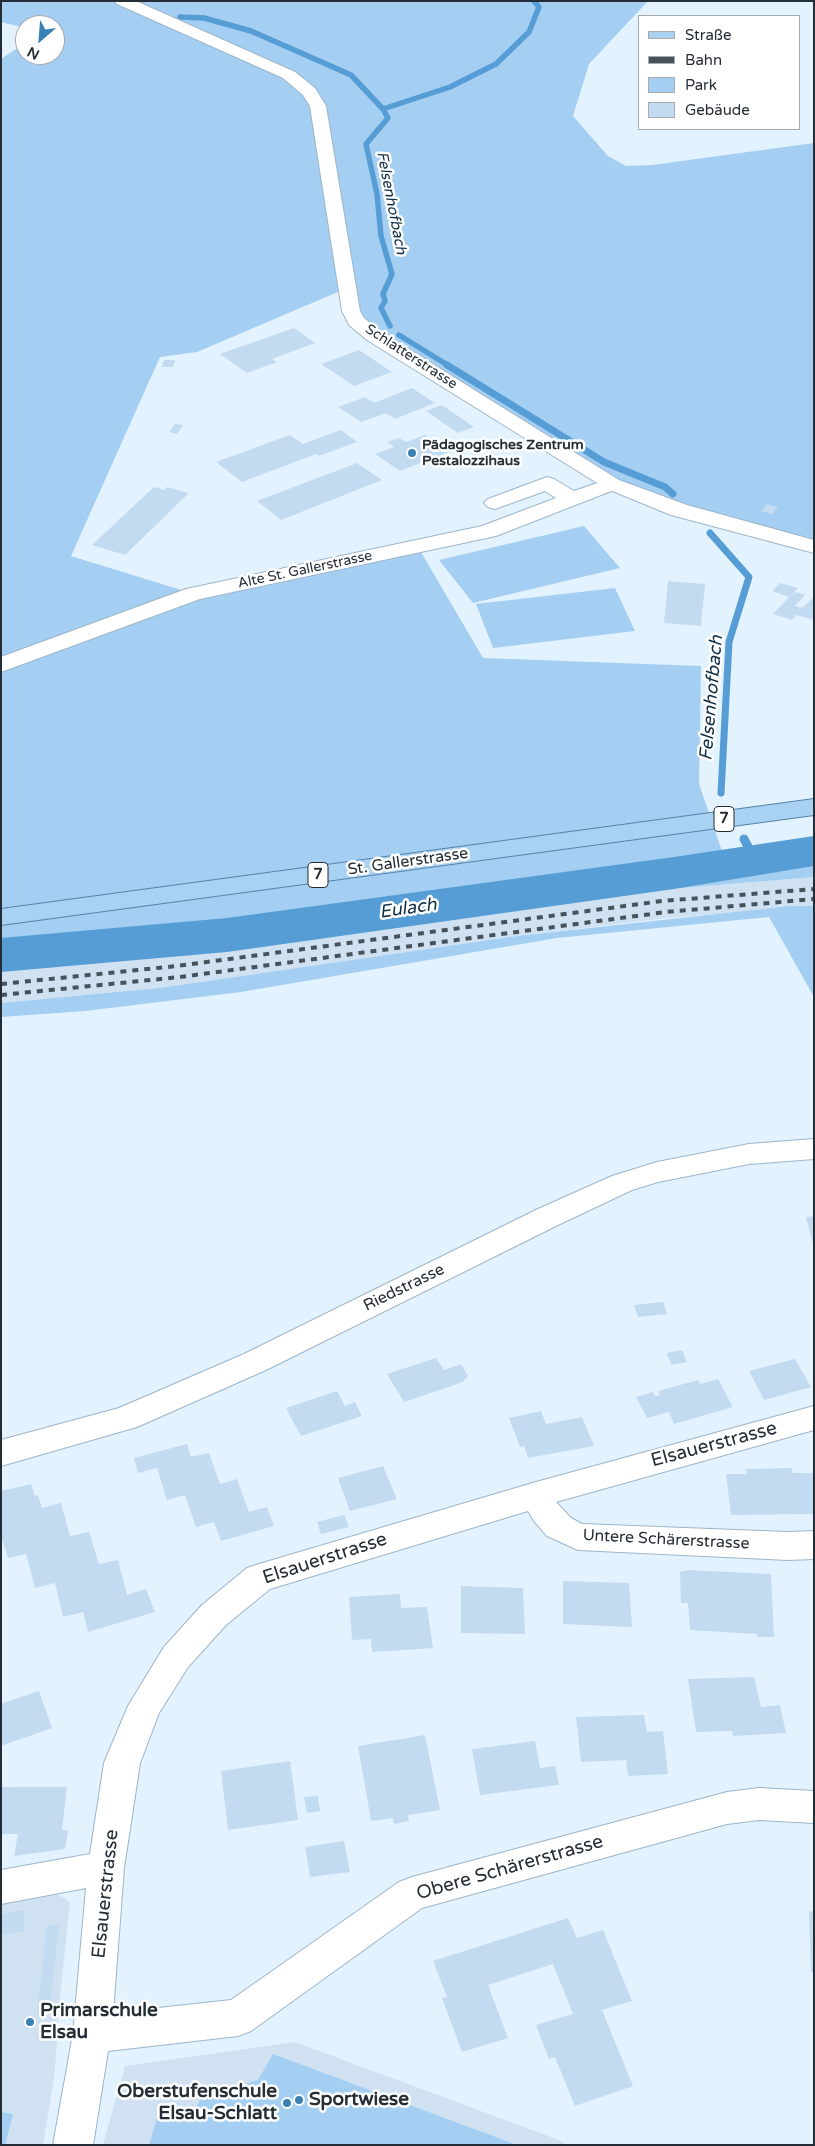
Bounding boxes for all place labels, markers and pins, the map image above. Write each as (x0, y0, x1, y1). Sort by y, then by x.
place label: Pädagogisches Zentrum Pestalozzihaus (422, 437, 584, 470)
marker: Pädagogisches Zentrum Pestalozzihaus (406, 447, 418, 459)
place label: Primarschule Elsau (40, 2000, 158, 2044)
marker: Primarschule Elsau (24, 2016, 36, 2028)
place label: Oberstufenschule Elsau-Schlatt (117, 2081, 277, 2125)
place label: Sportwiese (309, 2089, 409, 2111)
marker: Sportwiese (293, 2094, 305, 2106)
marker: Oberstufenschule Elsau-Schlatt (281, 2097, 293, 2109)

